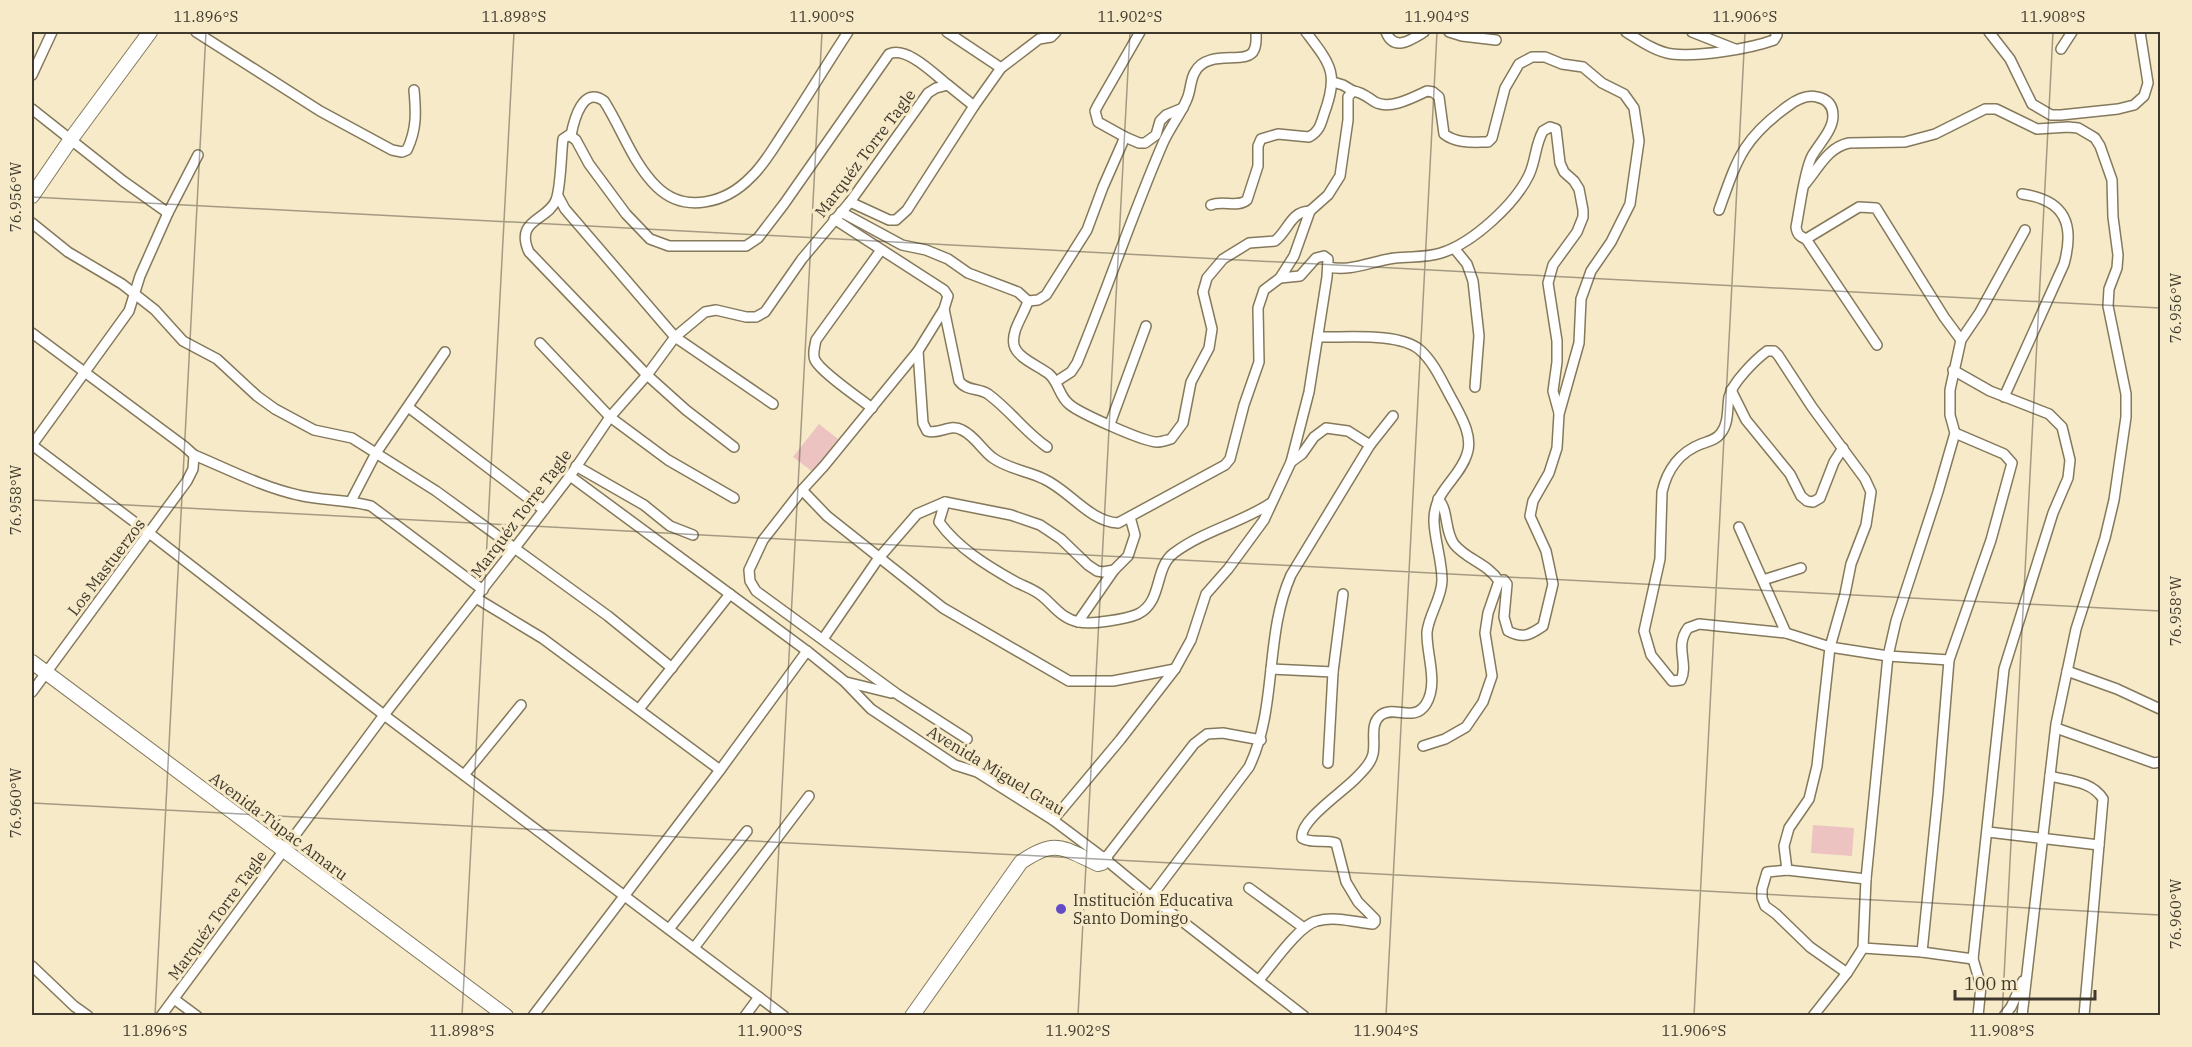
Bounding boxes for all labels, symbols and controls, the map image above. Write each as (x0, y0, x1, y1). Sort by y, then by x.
text: 11.896°S (174, 7, 238, 26)
text: 11.898°S (482, 7, 546, 26)
text: 11.900°S (790, 7, 854, 26)
text: 11.902°S (1098, 7, 1162, 26)
text: 11.904°S (1405, 7, 1469, 26)
text: 11.906°S (1713, 7, 1777, 26)
text: 11.908°S (2021, 7, 2085, 26)
street label: Marquéz Torre Tagle (810, 85, 920, 221)
text: 76.956°W (6, 161, 25, 232)
text: 76.956°W (2166, 272, 2185, 343)
street label: Marquéz Torre Tagle (466, 445, 576, 581)
text: 76.958°W (6, 464, 25, 535)
street label: Los Mastuerzos (63, 514, 149, 620)
text: 76.958°W (2166, 575, 2185, 646)
street label: Avenida Miguel Grau (924, 721, 1068, 819)
text: 76.960°W (6, 767, 25, 838)
street label: Avenida Túpac Amaru (206, 767, 352, 885)
street label: Marquéz Torre Tagle (163, 846, 271, 984)
text: 76.960°W (2166, 878, 2185, 949)
place label: Institución Educativa Santo Domingo (1073, 890, 1233, 928)
marker: Institución Educativa Santo Domingo (1054, 902, 1068, 916)
scale bar (1955, 963, 2094, 1001)
text: 100 m (1964, 972, 2018, 995)
text: 11.896°S (123, 1021, 187, 1040)
text: 11.898°S (430, 1021, 494, 1040)
text: 11.900°S (738, 1021, 802, 1040)
text: 11.902°S (1046, 1021, 1110, 1040)
text: 11.904°S (1354, 1021, 1418, 1040)
text: 11.906°S (1662, 1021, 1726, 1040)
text: 11.908°S (1970, 1021, 2034, 1040)

